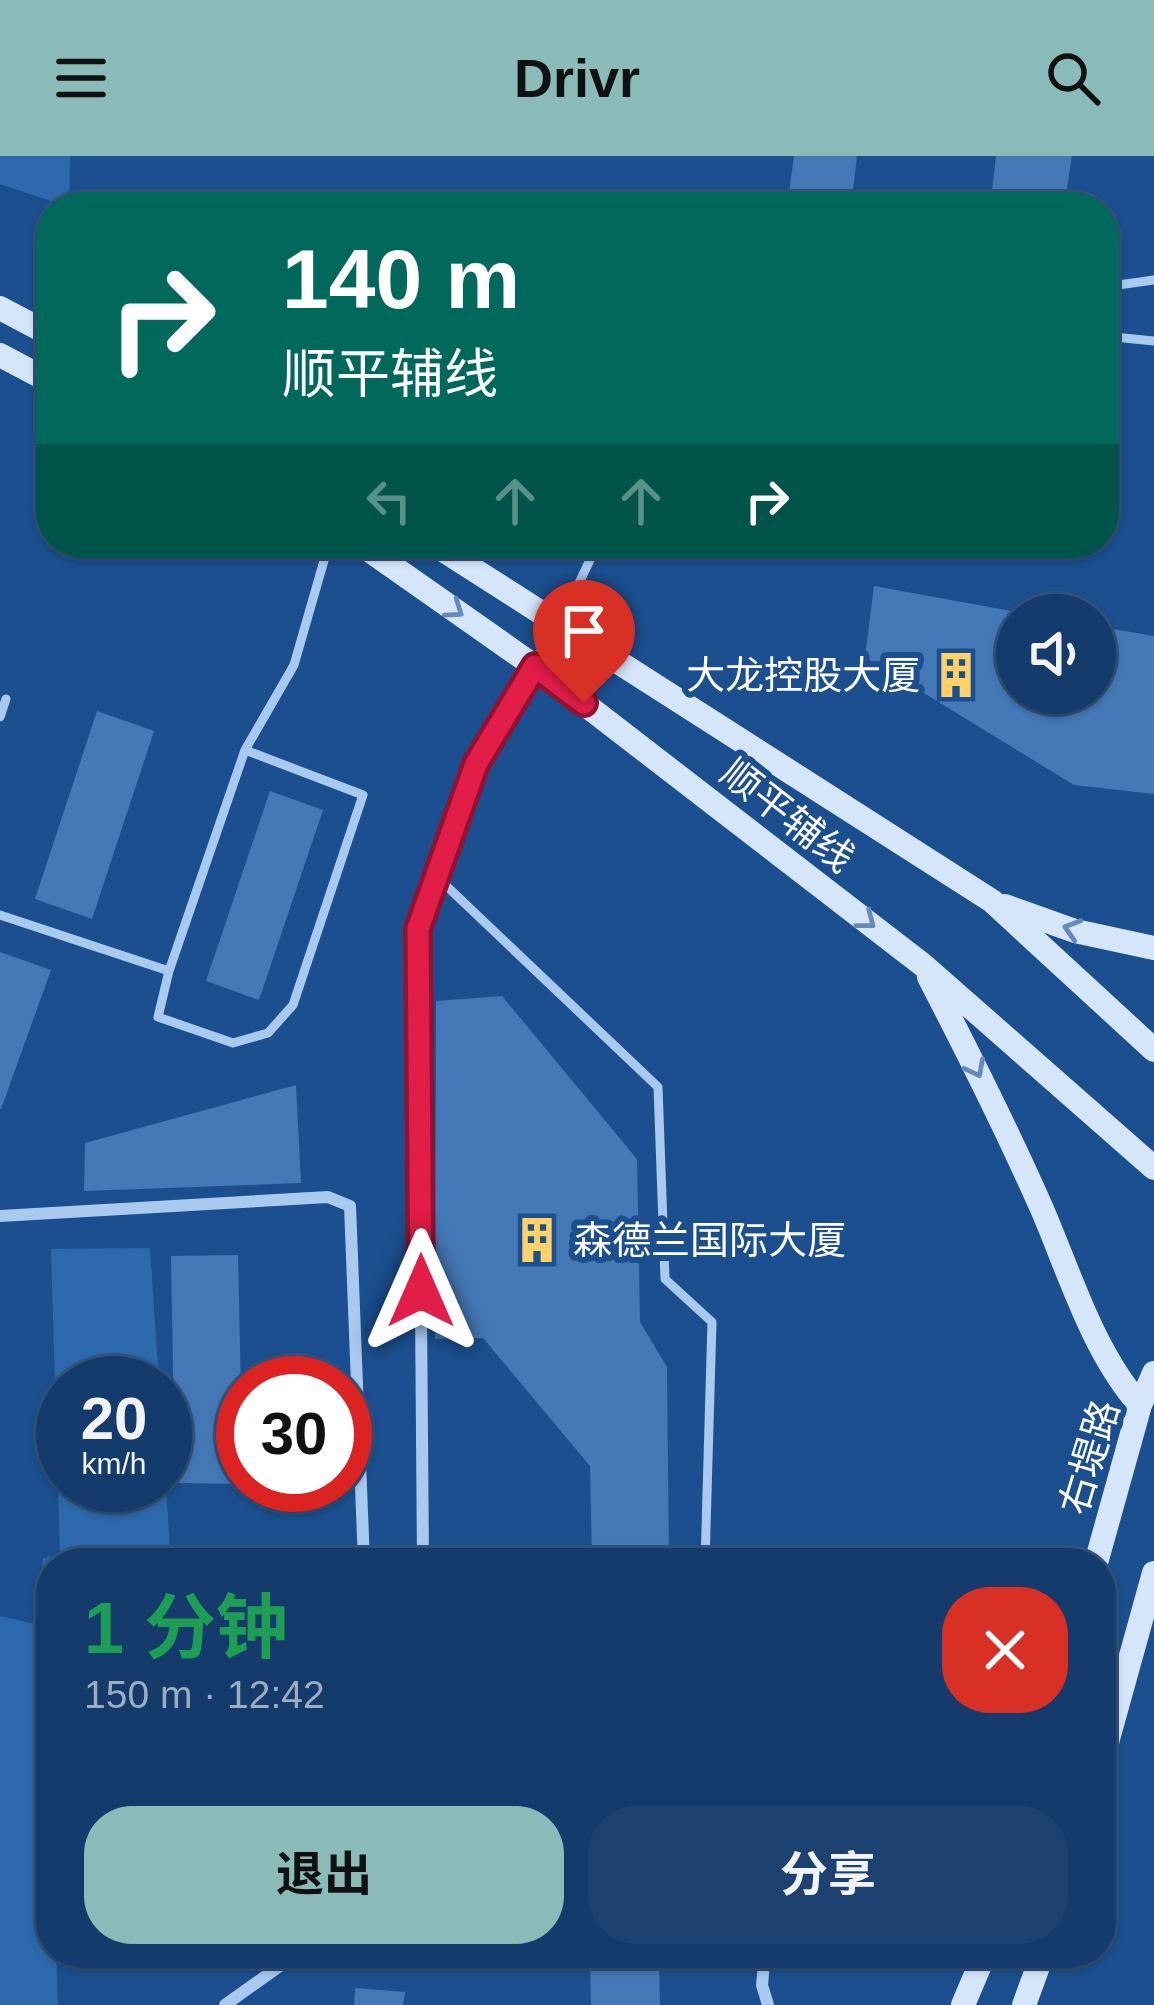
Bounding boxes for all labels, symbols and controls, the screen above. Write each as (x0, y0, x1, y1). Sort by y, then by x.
icon: menu (48, 45, 114, 111)
icon: search (1040, 45, 1106, 111)
text: Drivr (514, 48, 640, 108)
text: 140 m (282, 232, 520, 326)
icon: right (84, 240, 240, 396)
text: 顺平辅线 (282, 344, 498, 404)
icon: left (356, 468, 422, 534)
icon: ahead (482, 468, 548, 534)
icon: ahead (608, 468, 674, 534)
icon: right (734, 468, 800, 534)
pin (533, 580, 635, 703)
map controls (996, 594, 1116, 714)
button: sound (996, 594, 1116, 714)
one-way arrow (442, 596, 464, 618)
icon: arrive (551, 598, 617, 664)
building icon: 大龙控股大厦 (931, 650, 981, 700)
place label: 大龙控股大厦 (686, 654, 920, 697)
street label: 顺平辅线 (713, 750, 862, 880)
one-way arrow (853, 907, 875, 928)
one-way arrow (1062, 918, 1083, 943)
one-way arrow (962, 1056, 985, 1078)
building icon: 森德兰国际大厦 (512, 1215, 562, 1265)
place label: 森德兰国际大厦 (573, 1219, 846, 1262)
position arrow (358, 1228, 484, 1354)
speed limit sign: 30 (216, 1356, 372, 1512)
text: 20 (81, 1385, 147, 1452)
street label: 右堤路 (1052, 1395, 1127, 1519)
text: km/h (81, 1447, 147, 1480)
button: close (942, 1587, 1068, 1713)
text: 1 分钟 (84, 1588, 288, 1668)
text: 150 m · 12:42 (84, 1673, 325, 1716)
button: 退出 (84, 1806, 564, 1944)
button: 分享 (588, 1806, 1068, 1944)

